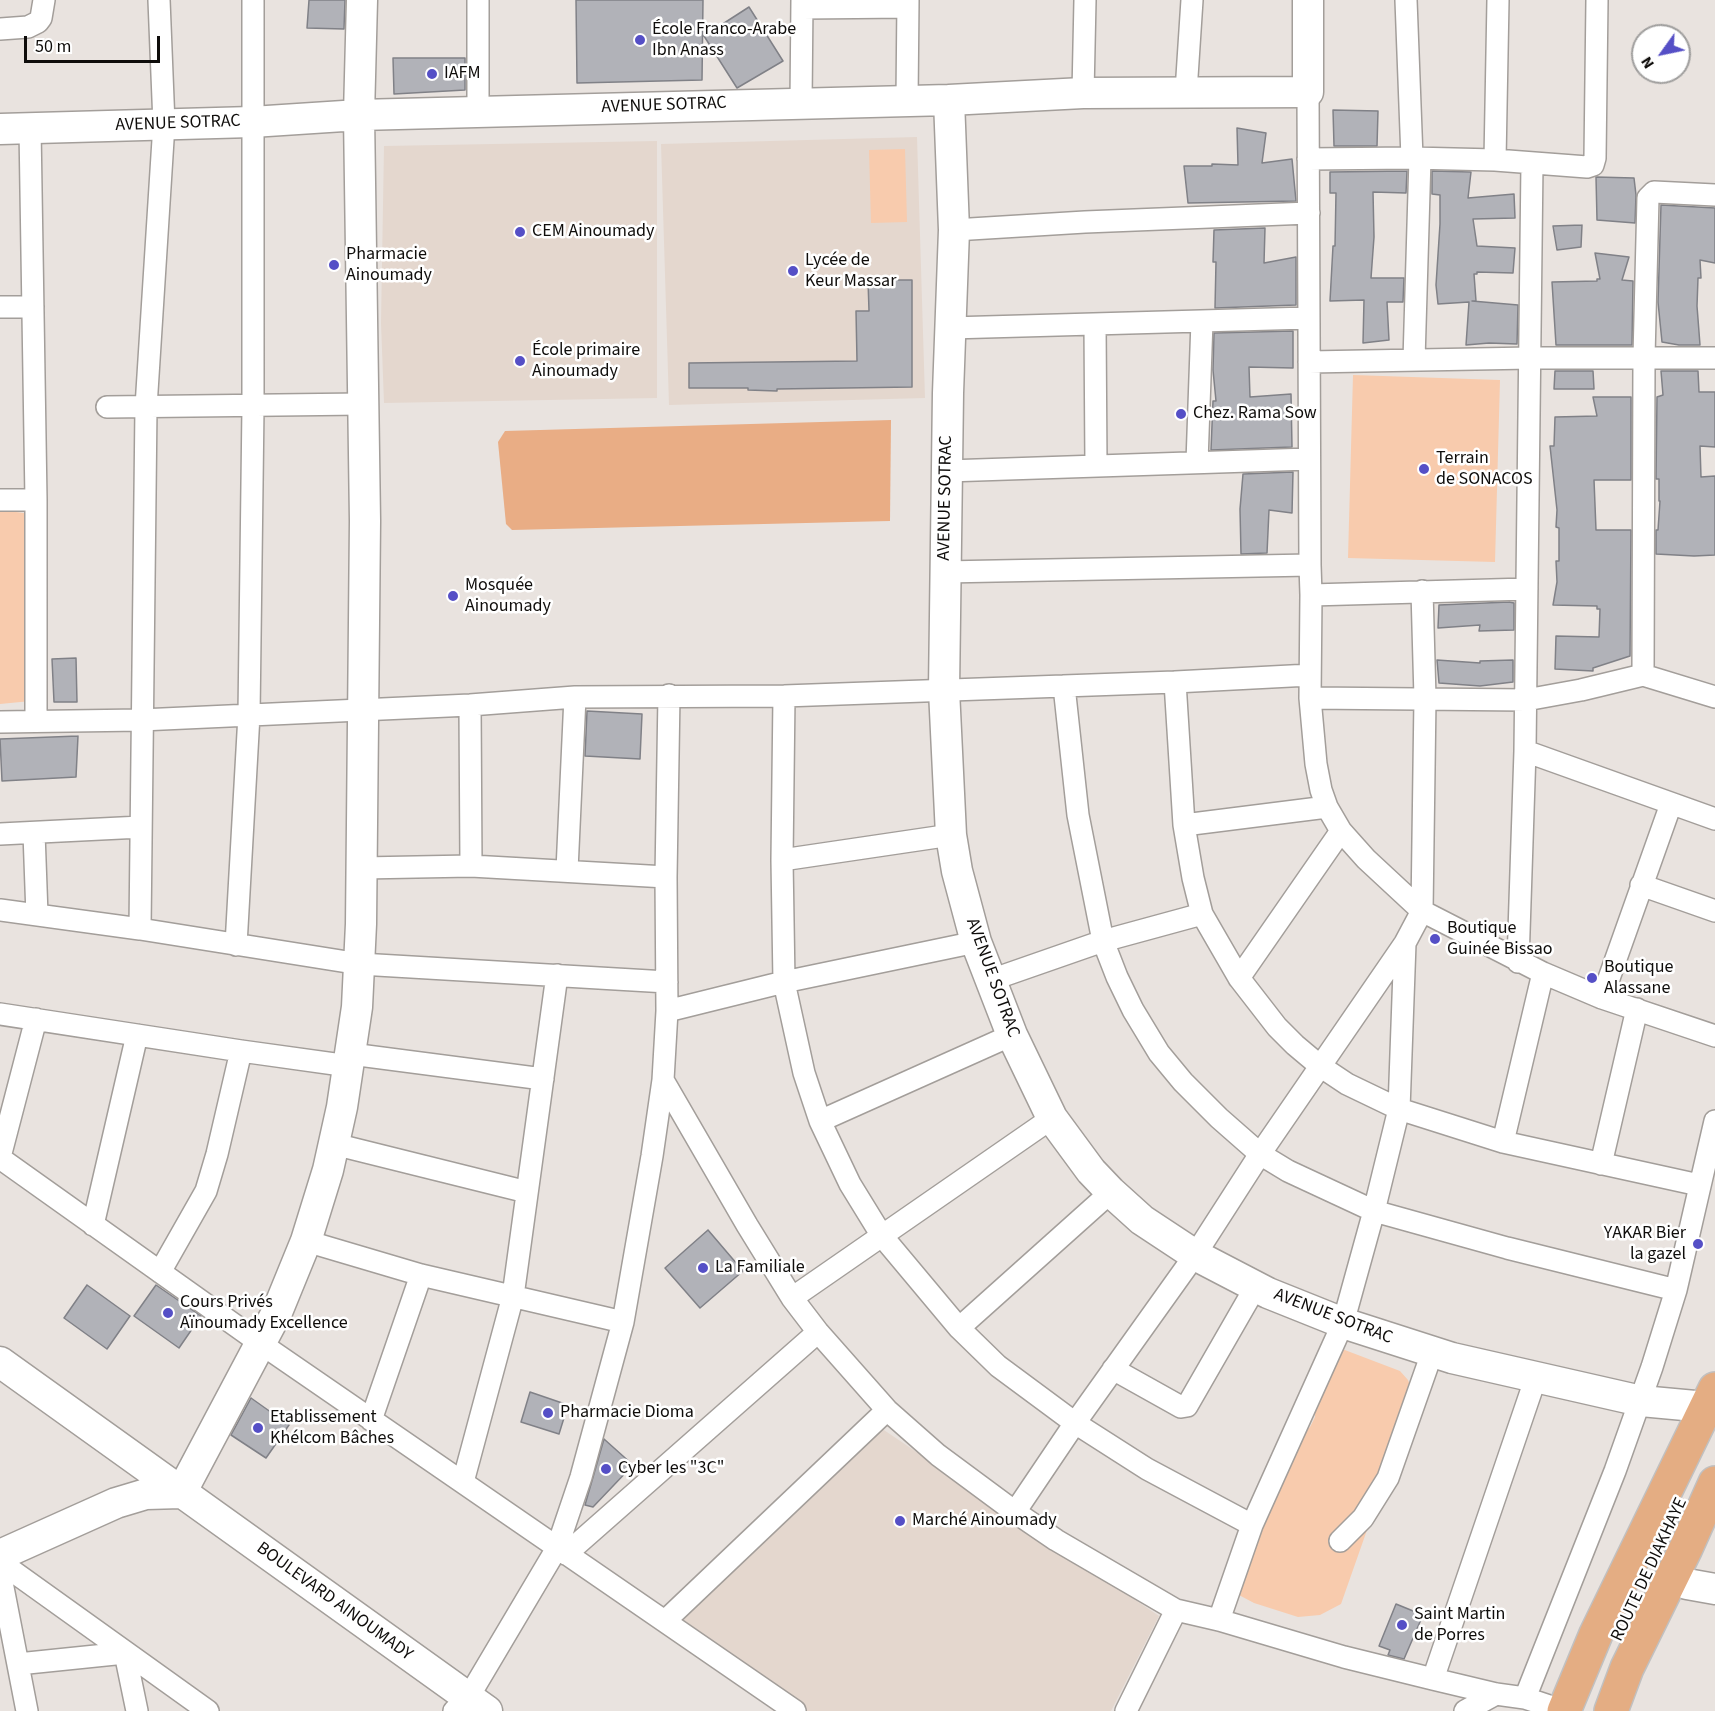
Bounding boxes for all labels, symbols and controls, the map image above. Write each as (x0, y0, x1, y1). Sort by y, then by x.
place label: École Franco-Arabe Ibn Anass (652, 19, 796, 62)
scale bar (27, 24, 164, 62)
north arrow (1631, 24, 1691, 84)
marker: École Franco-Arabe Ibn Anass (633, 33, 647, 47)
text: 50 m (35, 34, 71, 59)
text: N (1635, 52, 1660, 73)
place label: IAFM (444, 63, 480, 85)
marker: IAFM (425, 67, 439, 81)
street label: AVENUE SOTRAC (601, 93, 727, 119)
street label: AVENUE SOTRAC (115, 111, 241, 137)
place label: CEM Ainoumady (532, 221, 654, 243)
marker: CEM Ainoumady (513, 225, 527, 239)
place label: Pharmacie Ainoumady (346, 244, 432, 286)
place label: Lycée de Keur Massar (805, 250, 896, 292)
marker: Pharmacie Ainoumady (327, 258, 341, 272)
marker: Lycée de Keur Massar (786, 264, 800, 278)
place label: École primaire Ainoumady (532, 340, 640, 382)
marker: École primaire Ainoumady (513, 354, 527, 368)
place label: Chez. Rama Sow (1193, 403, 1317, 425)
marker: Chez. Rama Sow (1174, 407, 1188, 421)
street label: AVENUE SOTRAC (934, 435, 958, 561)
place label: Terrain de SONACOS (1436, 448, 1533, 490)
marker: Terrain de SONACOS (1417, 462, 1431, 476)
place label: Mosquée Ainoumady (465, 575, 551, 618)
marker: Mosquée Ainoumady (446, 589, 460, 603)
street label: AVENUE SOTRAC (960, 915, 1024, 1041)
place label: Boutique Guinée Bissao (1447, 918, 1553, 960)
marker: Boutique Guinée Bissao (1428, 932, 1442, 946)
place label: Boutique Alassane (1604, 957, 1673, 1000)
marker: Boutique Alassane (1585, 971, 1599, 985)
place label: YAKAR Bier la gazel (1604, 1223, 1686, 1266)
marker: YAKAR Bier la gazel (1691, 1237, 1705, 1251)
place label: La Familiale (715, 1257, 805, 1279)
marker: La Familiale (696, 1261, 710, 1275)
street label: AVENUE SOTRAC (1271, 1284, 1395, 1350)
place label: Cours Privés Aïnoumady Excellence (180, 1292, 348, 1334)
marker: Cours Privés Aïnoumady Excellence (161, 1306, 175, 1320)
place label: Pharmacie Dioma (560, 1402, 694, 1424)
marker: Pharmacie Dioma (541, 1406, 555, 1420)
place label: Etablissement Khélcom Bâches (270, 1407, 394, 1450)
marker: Etablissement Khélcom Bâches (251, 1421, 265, 1435)
place label: Cyber les "3C" (618, 1458, 724, 1480)
marker: Cyber les "3C" (599, 1462, 613, 1476)
street label: ROUTE DE DIAKHAYE (1607, 1495, 1693, 1645)
place label: Marché Ainoumady (912, 1510, 1057, 1532)
marker: Marché Ainoumady (893, 1514, 907, 1528)
street label: BOULEVARD AINOUMADY (252, 1538, 416, 1666)
place label: Saint Martin de Porres (1414, 1604, 1505, 1646)
marker: Saint Martin de Porres (1395, 1618, 1409, 1632)

